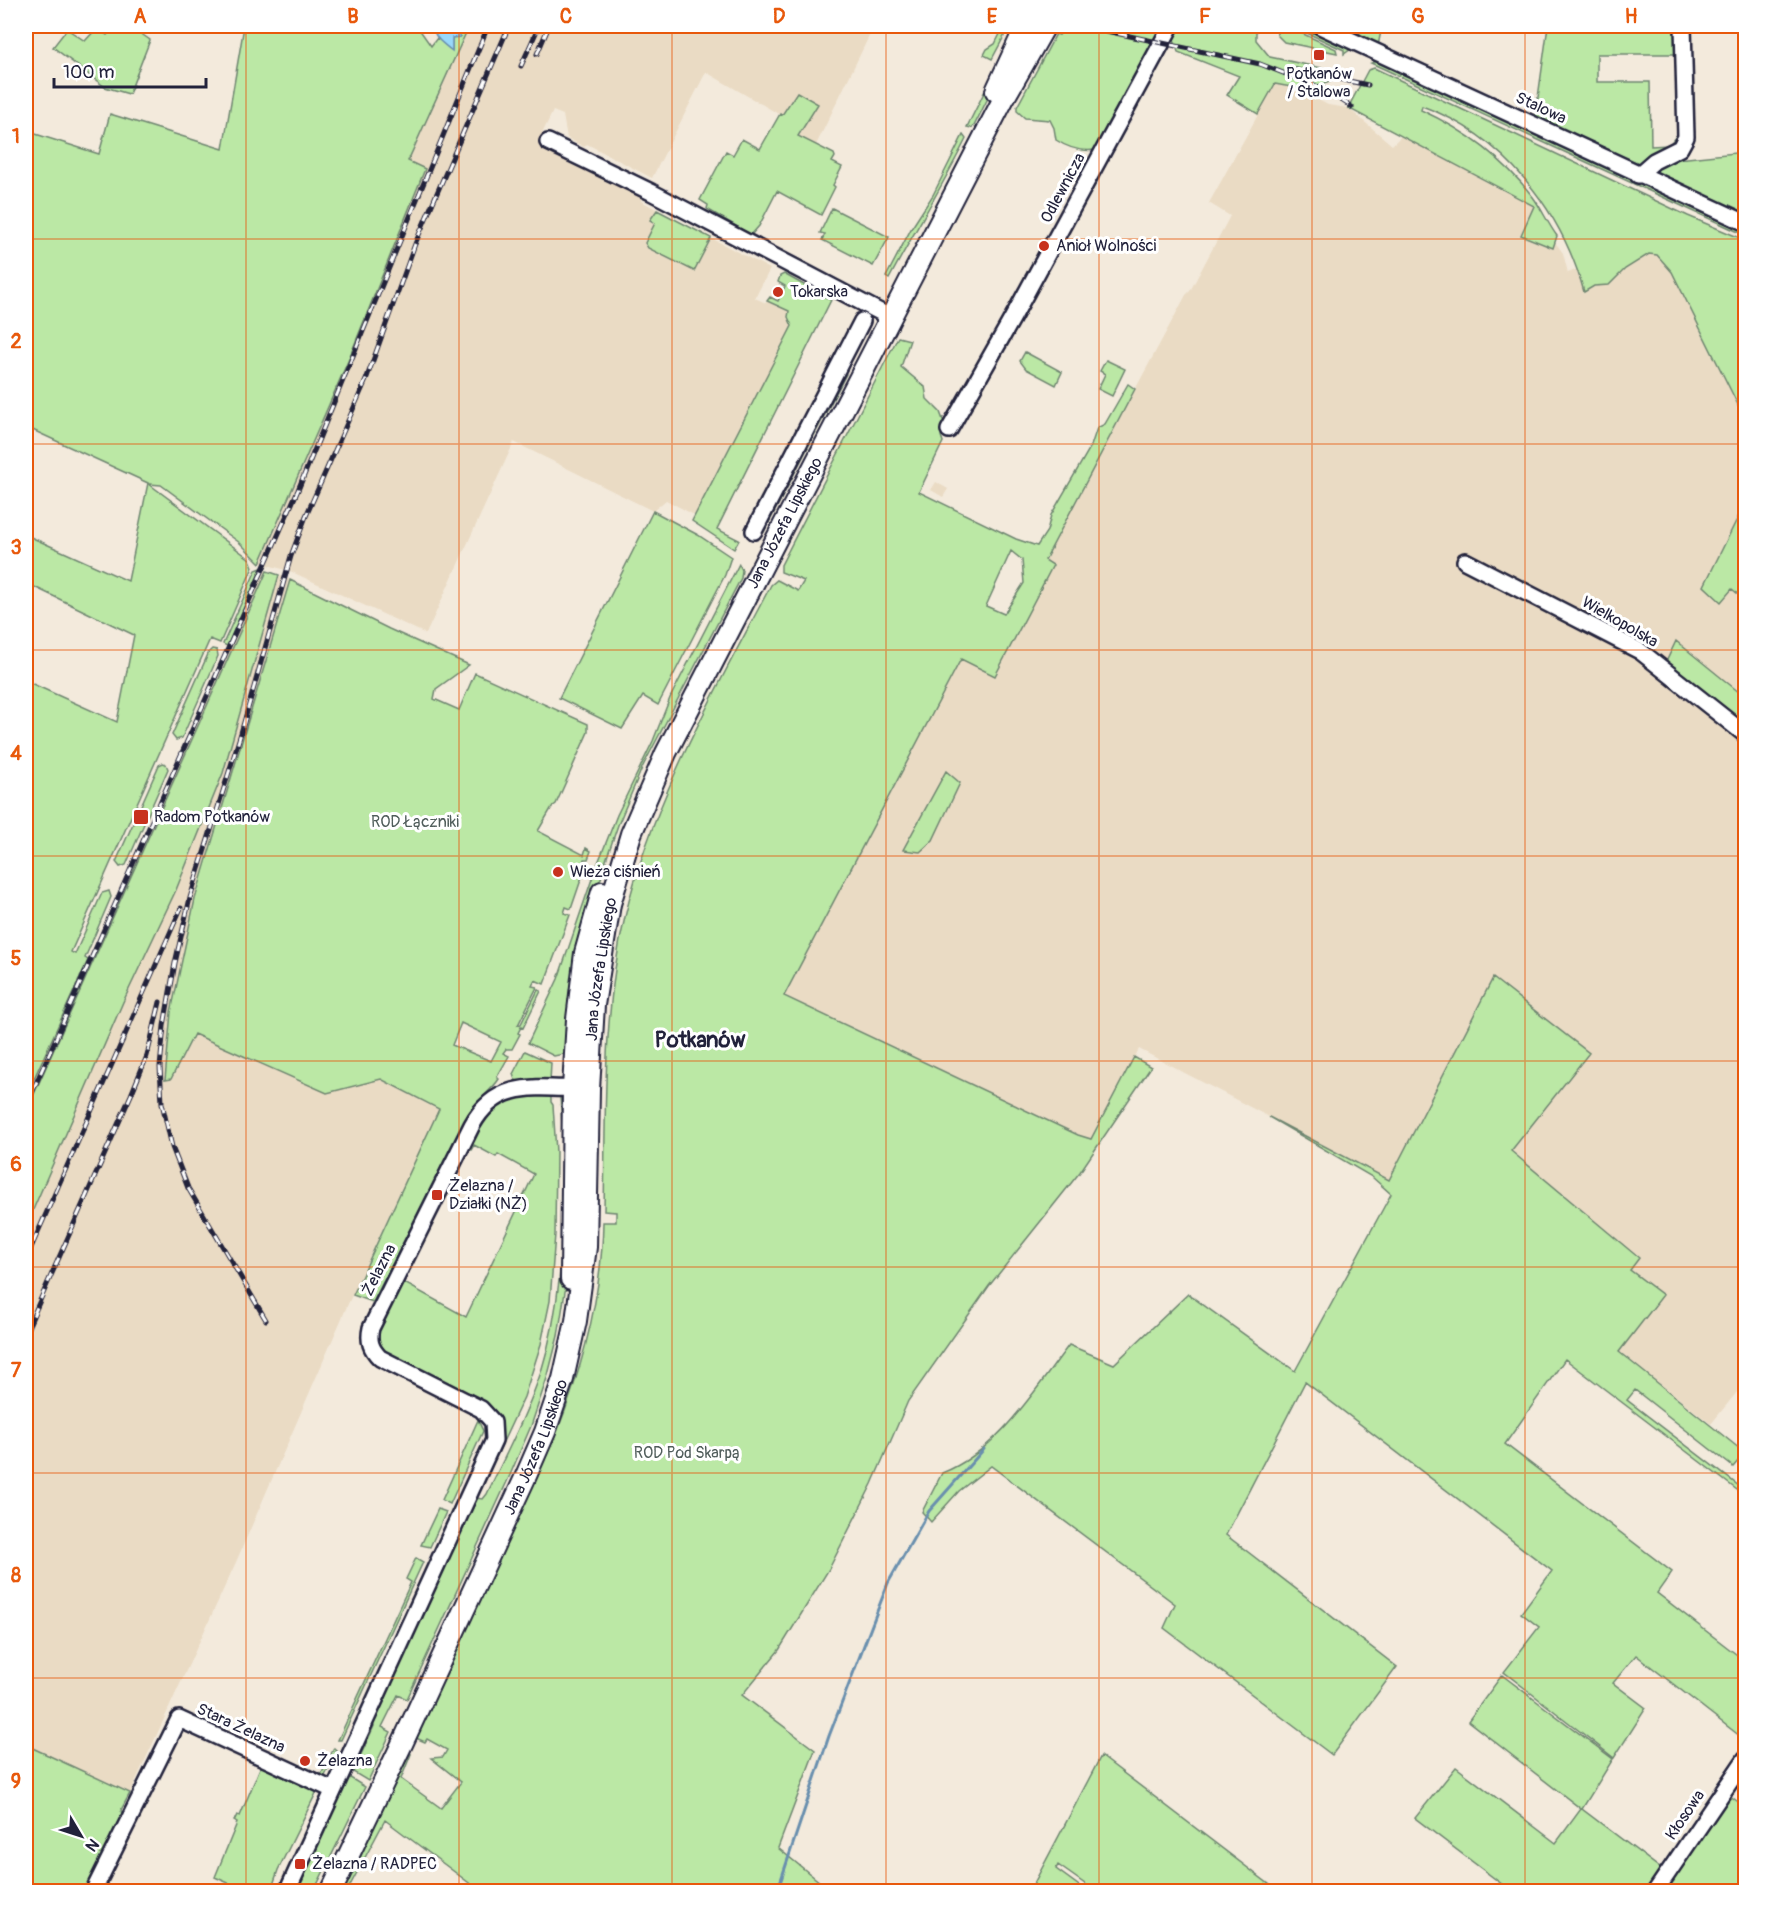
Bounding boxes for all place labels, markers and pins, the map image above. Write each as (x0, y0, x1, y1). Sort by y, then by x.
marker: Potkanów / Stalowa (1312, 48, 1326, 62)
place label: Potkanów / Stalowa (1286, 64, 1352, 102)
place label: Anioł Wolności (1056, 236, 1157, 256)
marker: Anioł Wolności (1037, 239, 1051, 253)
place label: Tokarska (790, 282, 848, 302)
marker: Tokarska (771, 285, 785, 299)
place label: Radom Potkanów (154, 807, 270, 827)
marker: Radom Potkanów (132, 808, 150, 826)
place label: Wieża ciśnień (570, 862, 661, 882)
marker: Wieża ciśnień (551, 865, 565, 879)
place label: Żelazna / Działki (NŻ) (449, 1176, 528, 1214)
marker: Żelazna / Działki (NŻ) (430, 1188, 444, 1202)
place label: Żelazna (317, 1751, 372, 1771)
marker: Żelazna (298, 1754, 312, 1768)
place label: Żelazna / RADPEC (312, 1854, 437, 1874)
marker: Żelazna / RADPEC (293, 1857, 307, 1871)

